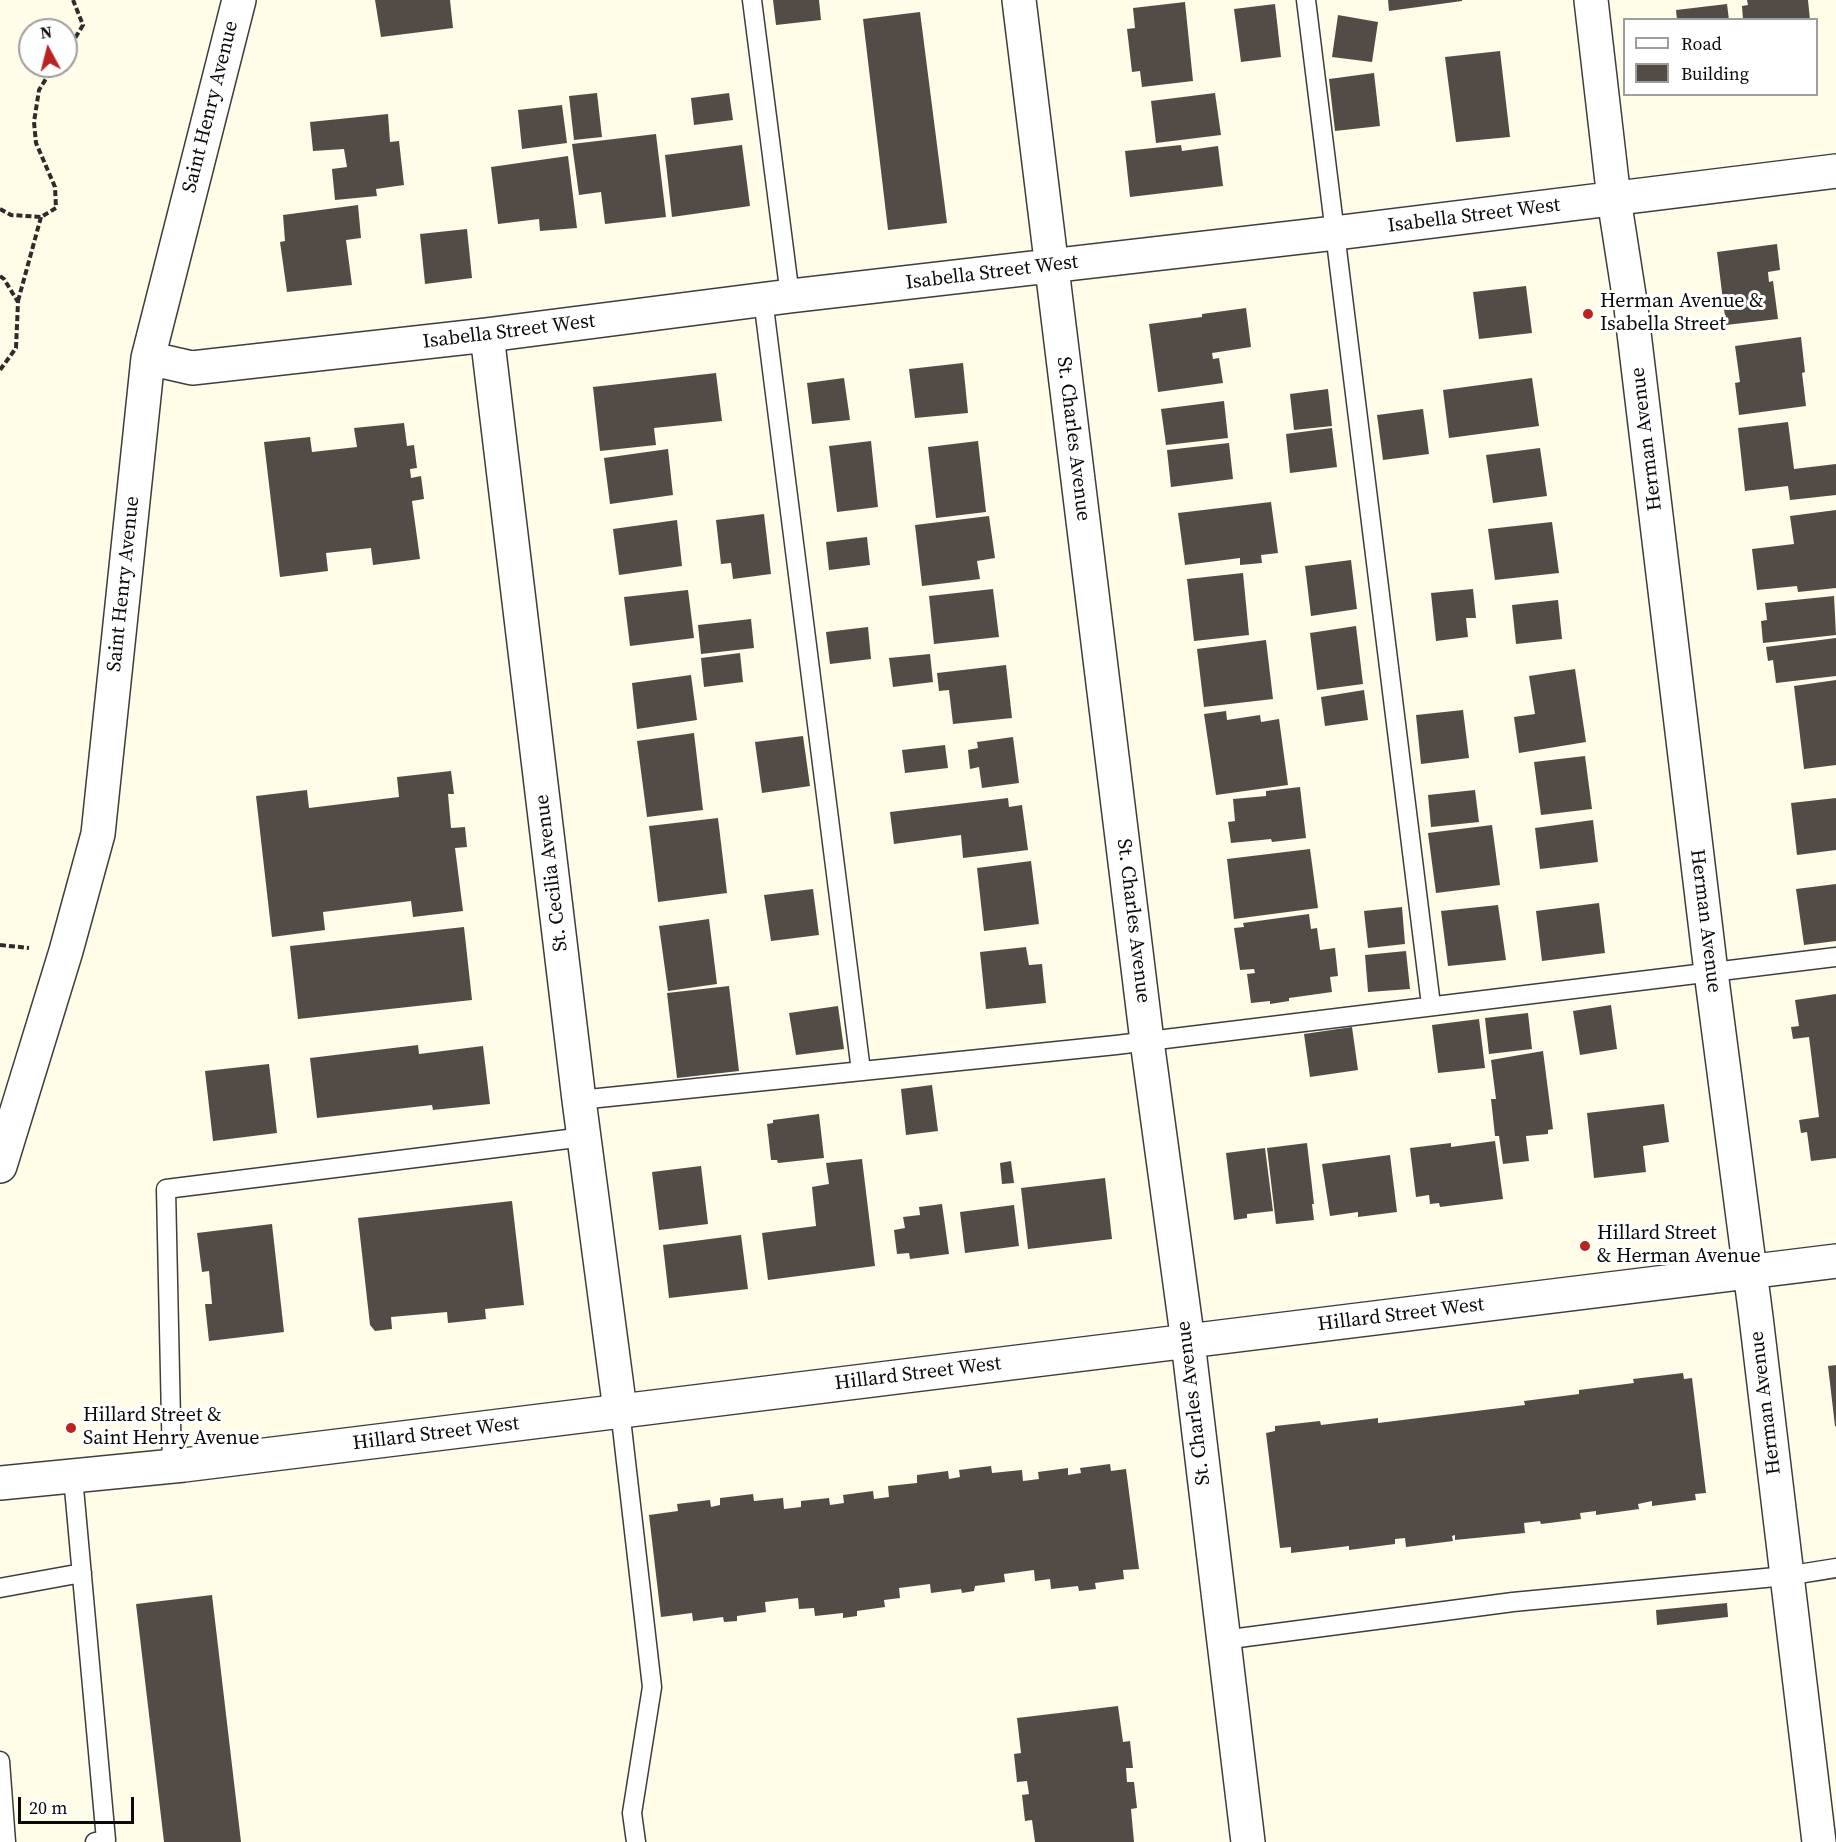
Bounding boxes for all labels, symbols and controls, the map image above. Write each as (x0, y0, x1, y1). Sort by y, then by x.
north arrow (18, 18, 78, 78)
street label: Saint Henry Avenue (178, 18, 244, 196)
legend (1623, 18, 1818, 96)
text: N (39, 20, 53, 44)
text: Road (1681, 31, 1722, 56)
text: Building (1681, 61, 1749, 86)
street label: Isabella Street West (1386, 194, 1562, 238)
street label: Isabella Street West (904, 251, 1080, 295)
place label: Herman Avenue & Isabella Street (1600, 290, 1764, 337)
marker: Herman Avenue & Isabella Street (1581, 307, 1595, 321)
street label: Isabella Street West (421, 310, 597, 354)
street label: St. Charles Avenue (1051, 355, 1095, 523)
street label: Herman Avenue (1626, 366, 1668, 512)
street label: Saint Henry Avenue (103, 495, 145, 673)
street label: St. Cecilia Avenue (530, 793, 574, 953)
street label: St. Charles Avenue (1111, 837, 1155, 1005)
street label: Herman Avenue (1684, 848, 1726, 994)
place label: Hillard Street & Herman Avenue (1597, 1222, 1761, 1269)
marker: Hillard Street & Herman Avenue (1578, 1239, 1592, 1253)
street label: Hillard Street West (1316, 1293, 1486, 1337)
street label: St. Charles Avenue (1172, 1319, 1216, 1487)
street label: Herman Avenue (1745, 1330, 1787, 1476)
street label: Hillard Street West (833, 1352, 1003, 1396)
place label: Hillard Street & Saint Henry Avenue (83, 1404, 259, 1451)
street label: Hillard Street West (351, 1412, 521, 1456)
marker: Hillard Street & Saint Henry Avenue (64, 1421, 78, 1435)
scale bar (21, 1785, 136, 1823)
text: 20 m (29, 1795, 67, 1820)

